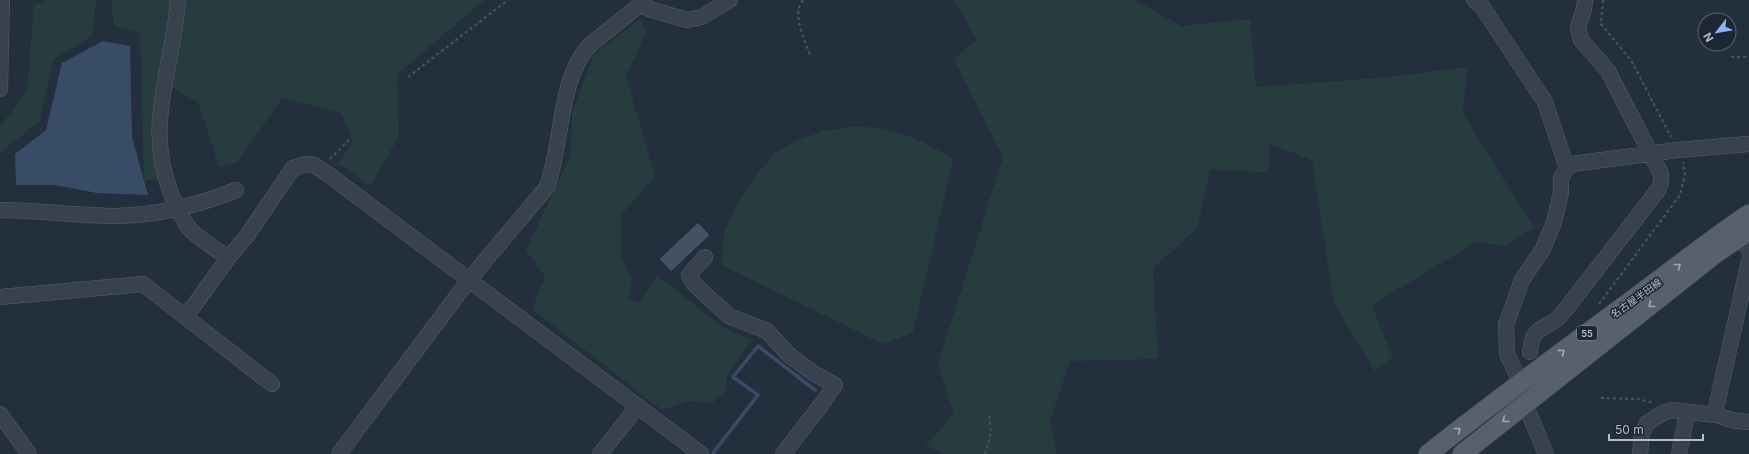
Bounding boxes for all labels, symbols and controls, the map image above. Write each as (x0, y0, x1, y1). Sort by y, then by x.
north arrow (1697, 12, 1737, 52)
text: N (1700, 30, 1717, 44)
one-way arrow (1673, 264, 1680, 271)
street label: 名古屋半田線 (1608, 276, 1664, 320)
one-way arrow (1648, 300, 1656, 307)
road number: 55 (1577, 326, 1597, 340)
one-way arrow (1558, 349, 1565, 357)
one-way arrow (1502, 415, 1509, 422)
scale bar (1609, 416, 1703, 442)
text: 50 m (1615, 422, 1644, 437)
one-way arrow (1454, 428, 1461, 435)

